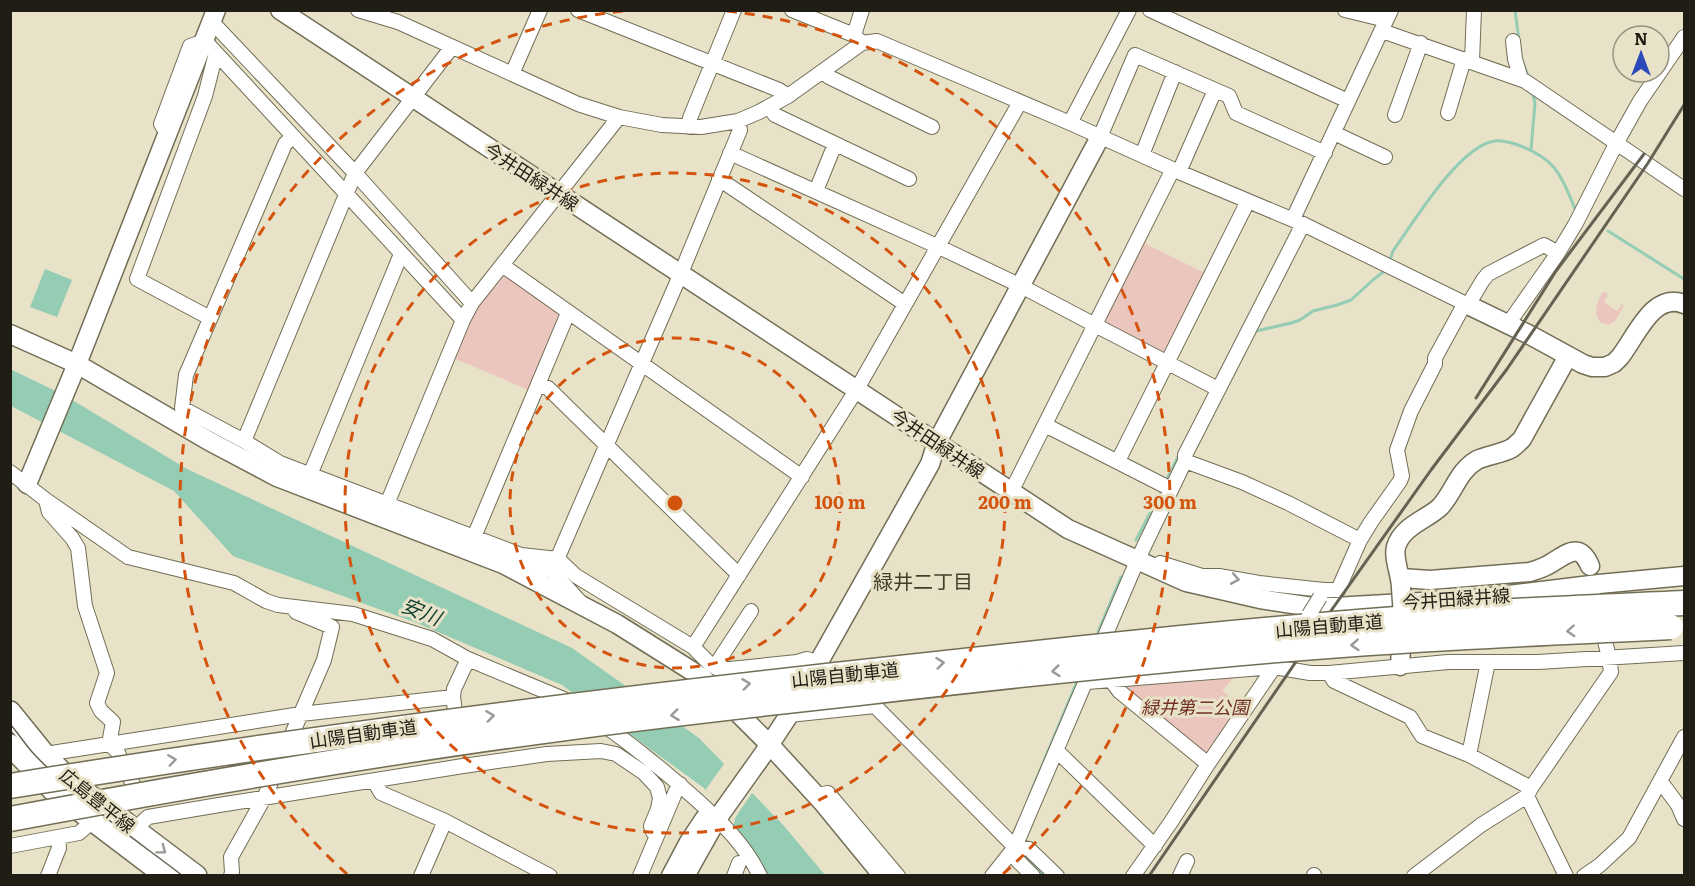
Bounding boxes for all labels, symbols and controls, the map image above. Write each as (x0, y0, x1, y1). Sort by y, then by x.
north arrow (1611, 24, 1671, 84)
text: N (1634, 26, 1648, 50)
street label: 今井田緑井線 (479, 135, 585, 217)
street label: 今井田緑井線 (886, 402, 990, 484)
text: 100 m (814, 488, 866, 515)
text: 200 m (978, 488, 1032, 515)
text: 300 m (1143, 488, 1197, 515)
centre of rings (665, 493, 685, 513)
district label: 緑井二丁目 (873, 565, 973, 595)
one-way arrow (1230, 572, 1240, 585)
street label: 今井田緑井線 (1401, 581, 1511, 615)
water label: 安川 (398, 589, 448, 632)
street label: 山陽自動車道 (1274, 607, 1384, 643)
one-way arrow (1566, 625, 1575, 638)
one-way arrow (1351, 638, 1360, 651)
street label: 山陽自動車道 (790, 655, 900, 693)
one-way arrow (935, 657, 944, 670)
one-way arrow (1052, 664, 1061, 676)
one-way arrow (741, 679, 750, 691)
park label: 緑井第二公園 (1141, 693, 1252, 720)
one-way arrow (670, 708, 680, 720)
one-way arrow (485, 710, 494, 723)
street label: 山陽自動車道 (308, 712, 418, 754)
one-way arrow (167, 755, 177, 767)
street label: 広島豊平線 (55, 761, 141, 839)
one-way arrow (155, 842, 166, 853)

